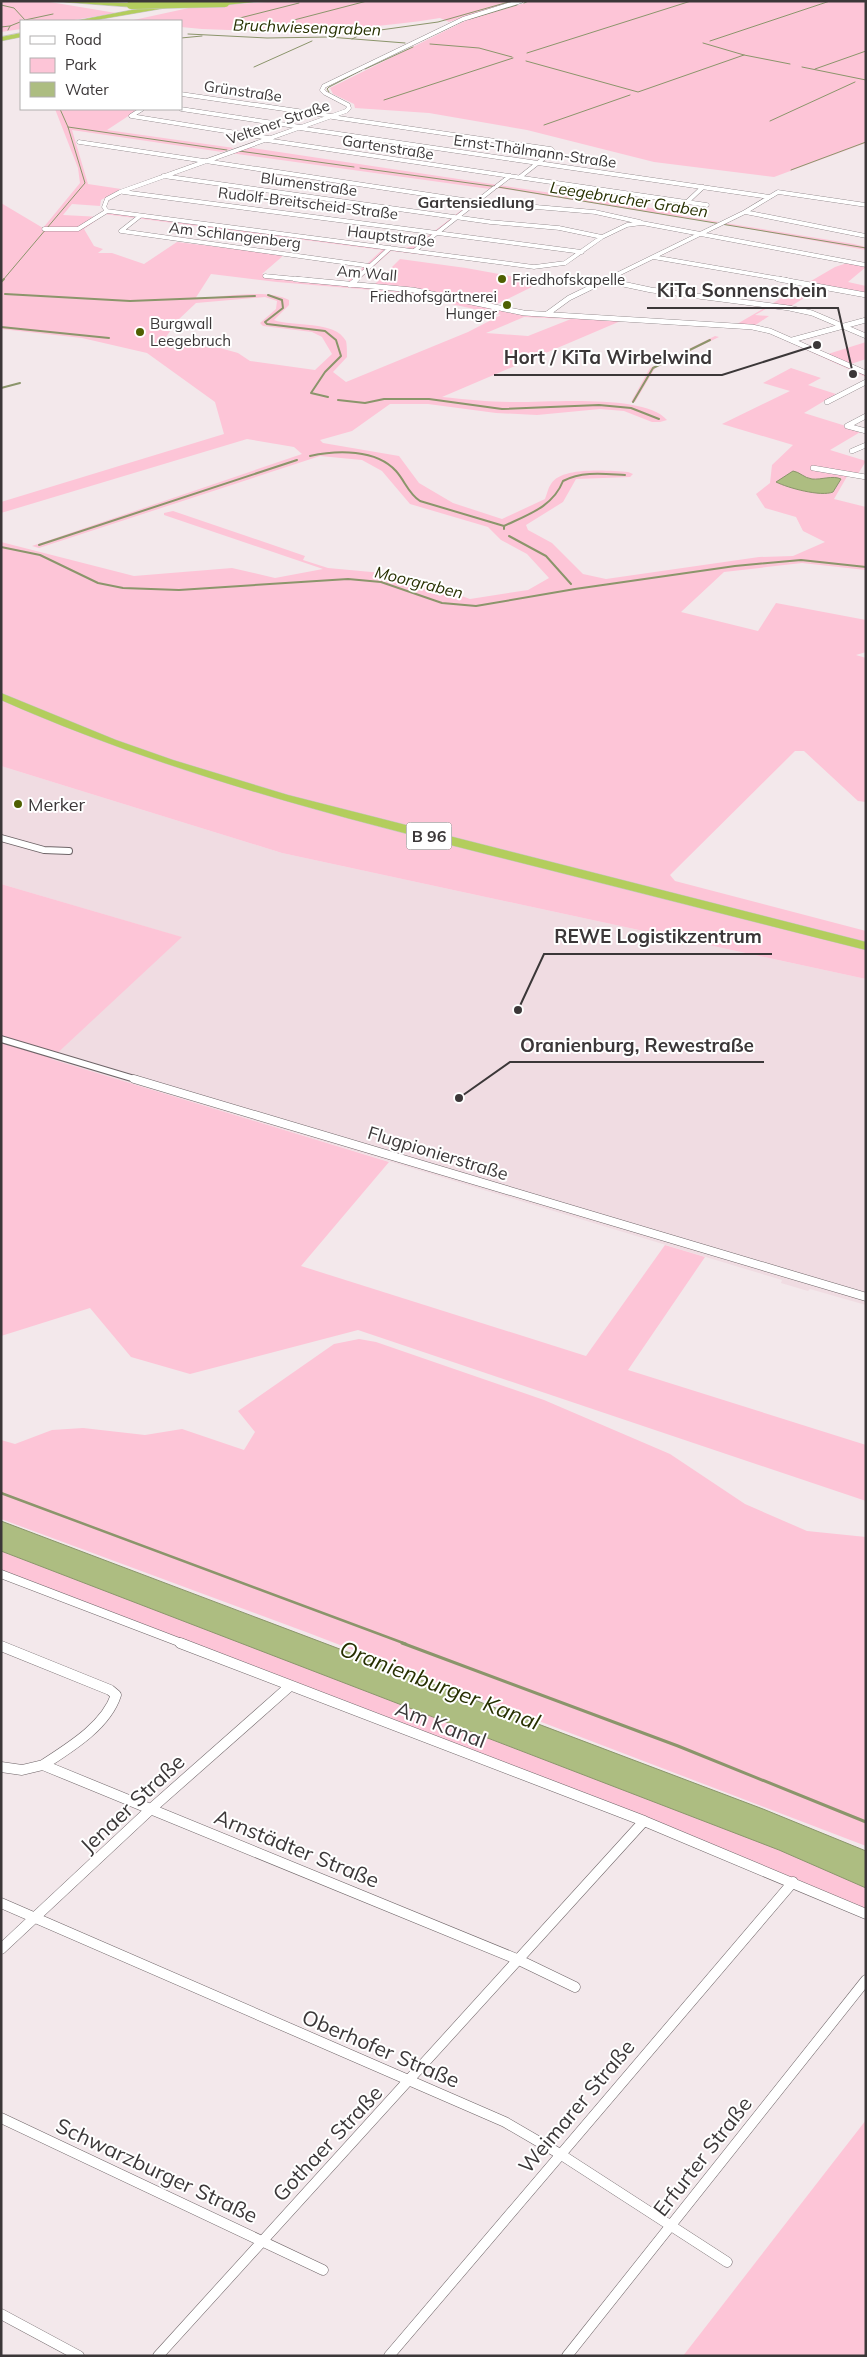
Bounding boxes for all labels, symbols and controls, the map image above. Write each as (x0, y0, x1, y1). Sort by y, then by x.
water label: Bruchwiesengraben (233, 14, 381, 40)
legend (20, 20, 182, 110)
text: Road (65, 30, 102, 49)
text: Park (65, 55, 97, 74)
street label: Grünstraße (203, 76, 283, 106)
text: Water (65, 80, 109, 99)
street label: Veltener Straße (224, 96, 332, 148)
street label: Gartenstraße (341, 130, 435, 164)
street label: Ernst-Thälmann-Straße (452, 130, 618, 172)
street label: Blumenstraße (260, 168, 358, 200)
water label: Leegebrucher Graben (549, 177, 709, 221)
street label: Rudolf-Breitscheid-Straße (217, 183, 399, 223)
district label: Gartensiedlung (417, 192, 535, 212)
street label: Am Schlangenberg (168, 217, 302, 253)
street label: Hauptstraße (346, 221, 436, 251)
street label: Am Wall (336, 261, 398, 285)
place label: Friedhofskapelle (512, 270, 625, 289)
marker: Friedhofskapelle (496, 273, 508, 285)
callout: KiTa Sonnenschein (647, 274, 838, 308)
text: KiTa Sonnenschein (657, 278, 827, 302)
place label: Friedhofsgärtnerei Hunger (370, 287, 498, 323)
marker: Friedhofsgärtnerei Hunger (501, 299, 513, 311)
place label: Burgwall Leegebruch (150, 314, 231, 350)
marker: Burgwall Leegebruch (134, 326, 146, 338)
callout: Hort / KiTa Wirbelwind (494, 341, 722, 375)
text: Hort / KiTa Wirbelwind (504, 345, 712, 369)
water label: Moorgraben (373, 561, 465, 603)
place label: Merker (28, 793, 86, 816)
marker: Merker (12, 798, 24, 810)
road number: B 96 (406, 822, 452, 849)
callout: REWE Logistikzentrum (544, 920, 772, 954)
text: REWE Logistikzentrum (554, 924, 762, 948)
callout: Oranienburg, Rewestraße (510, 1028, 764, 1062)
text: Oranienburg, Rewestraße (520, 1033, 754, 1057)
street label: Flugpionierstraße (365, 1121, 511, 1185)
water label: Oranienburger Kanal (336, 1634, 545, 1736)
street label: Am Kanal (392, 1695, 490, 1753)
street label: Jenaer Straße (74, 1748, 190, 1858)
street label: Arnstädter Straße (211, 1803, 383, 1893)
street label: Oberhofer Straße (298, 2003, 464, 2093)
street label: Weimarer Straße (512, 2034, 640, 2178)
street label: Gothaer Straße (267, 2080, 387, 2206)
street label: Erfurter Straße (647, 2091, 757, 2221)
street label: Schwarzburger Straße (52, 2112, 262, 2228)

